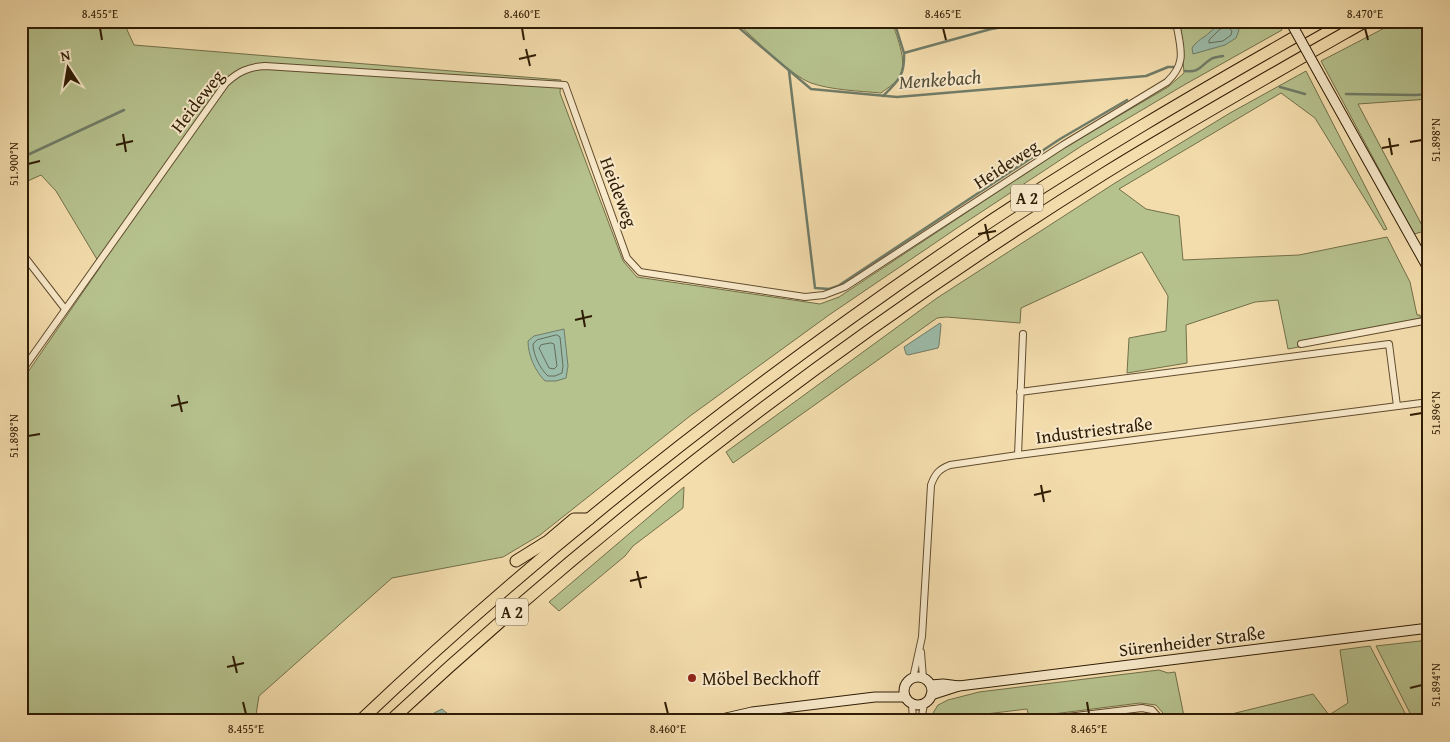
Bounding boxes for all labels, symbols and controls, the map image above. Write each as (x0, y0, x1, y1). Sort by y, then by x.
text: 8.455°E (82, 5, 118, 22)
text: 8.460°E (504, 5, 540, 22)
text: 8.465°E (925, 5, 961, 22)
text: 8.470°E (1347, 5, 1383, 22)
north arrow (42, 42, 92, 92)
text: N (59, 44, 73, 66)
water label: Menkebach (898, 62, 983, 96)
street label: Heideweg (164, 64, 230, 138)
text: 51.898°N (1427, 118, 1444, 162)
street label: Heideweg (968, 133, 1044, 195)
text: 51.900°N (5, 142, 22, 186)
street label: Heideweg (593, 153, 645, 231)
road number: A 2 (1011, 184, 1043, 212)
text: 51.896°N (1427, 391, 1444, 435)
street label: Industriestraße (1034, 409, 1154, 451)
text: 51.898°N (5, 414, 22, 458)
road number: A 2 (496, 598, 528, 626)
street label: Sürenheider Straße (1117, 619, 1267, 663)
text: 51.894°N (1427, 663, 1444, 707)
place label: Möbel Beckhoff (702, 665, 822, 692)
marker: Möbel Beckhoff (686, 672, 698, 684)
text: 8.455°E (228, 720, 264, 737)
text: 8.460°E (650, 720, 686, 737)
text: 8.465°E (1071, 720, 1107, 737)

